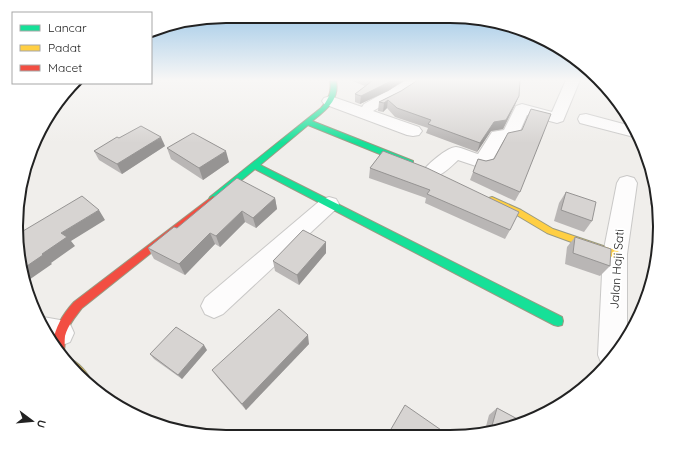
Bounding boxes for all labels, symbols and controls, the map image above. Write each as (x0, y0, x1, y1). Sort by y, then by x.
legend (12, 12, 152, 84)
text: Lancar (48, 20, 87, 35)
text: Padat (48, 40, 81, 55)
text: Macet (48, 60, 82, 75)
street label: Jalan Haji Sati (606, 229, 627, 309)
north arrow (12, 401, 52, 441)
text: U (34, 418, 49, 429)

